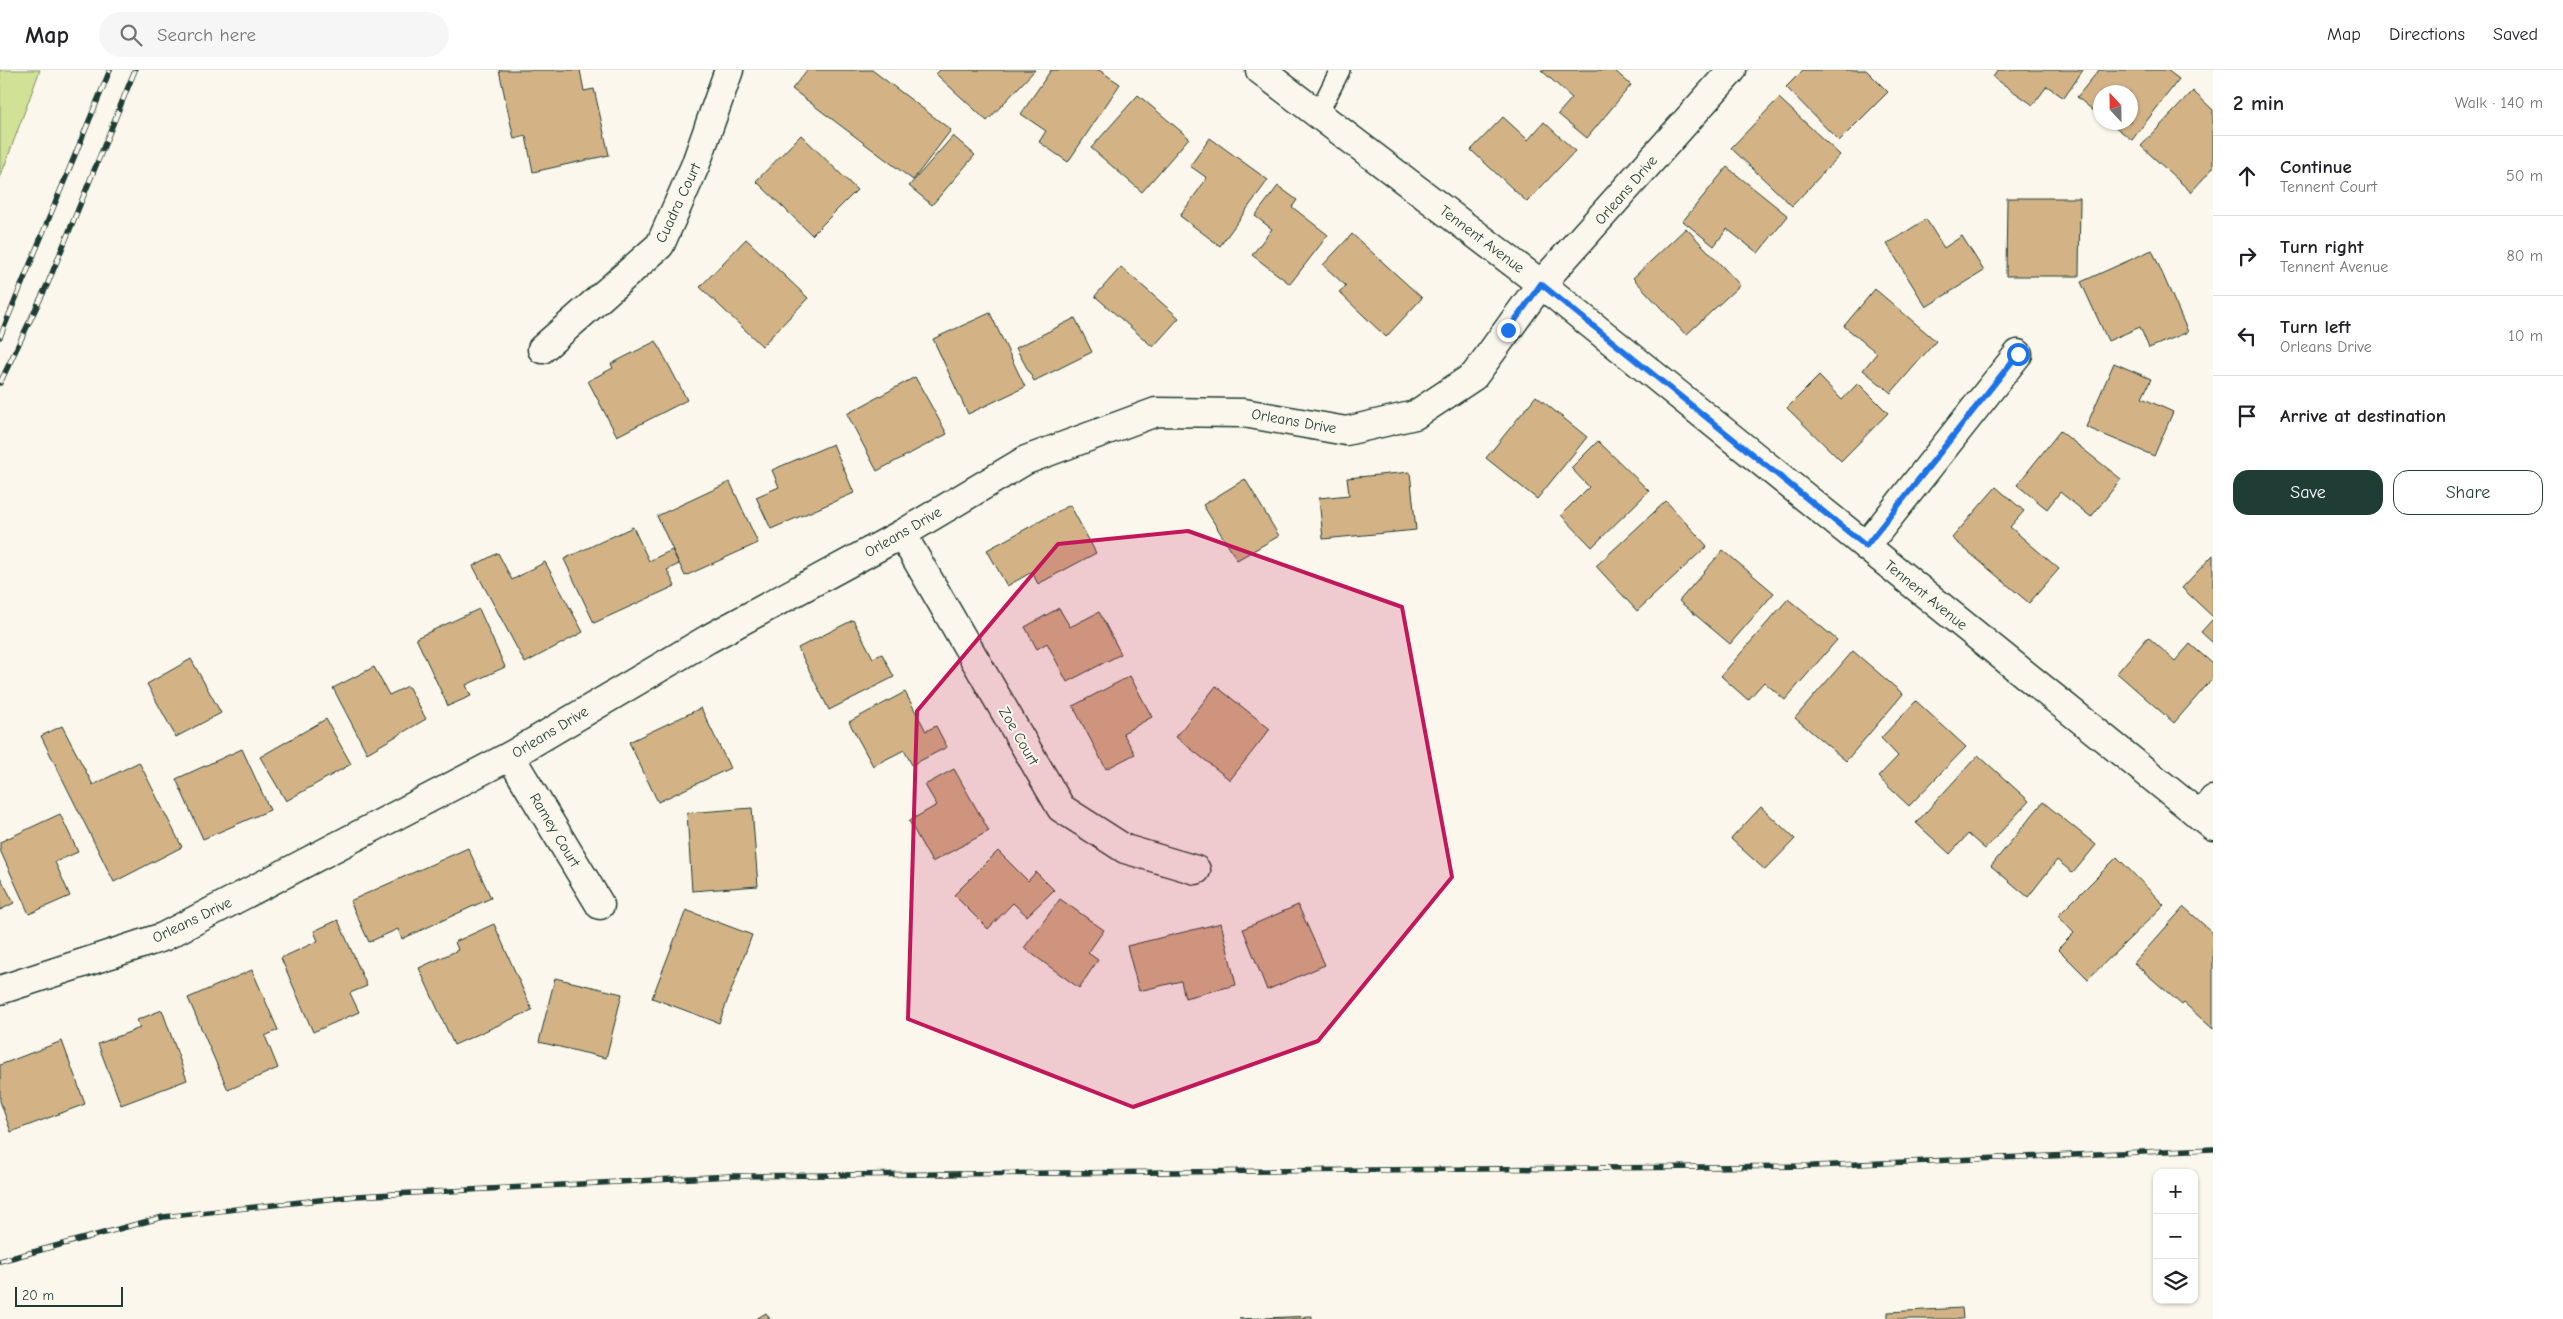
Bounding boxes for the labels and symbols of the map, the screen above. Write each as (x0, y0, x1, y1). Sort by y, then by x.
north arrow (2093, 85, 2138, 130)
street label: Orleans Drive (1591, 151, 1661, 228)
street label: Cuadra Court (652, 160, 705, 246)
street label: Tennent Avenue (1436, 201, 1528, 277)
route end (1497, 319, 1520, 342)
route start (2007, 343, 2030, 366)
street label: Orleans Drive (1250, 405, 1338, 437)
street label: Orleans Drive (861, 502, 945, 561)
street label: Tennent Avenue (1881, 556, 1971, 634)
street label: Orleans Drive (509, 702, 592, 762)
street label: Zoe Court (995, 704, 1043, 769)
street label: Ramey Court (526, 790, 585, 871)
street label: Orleans Drive (149, 893, 235, 947)
scale bar (15, 1284, 122, 1307)

